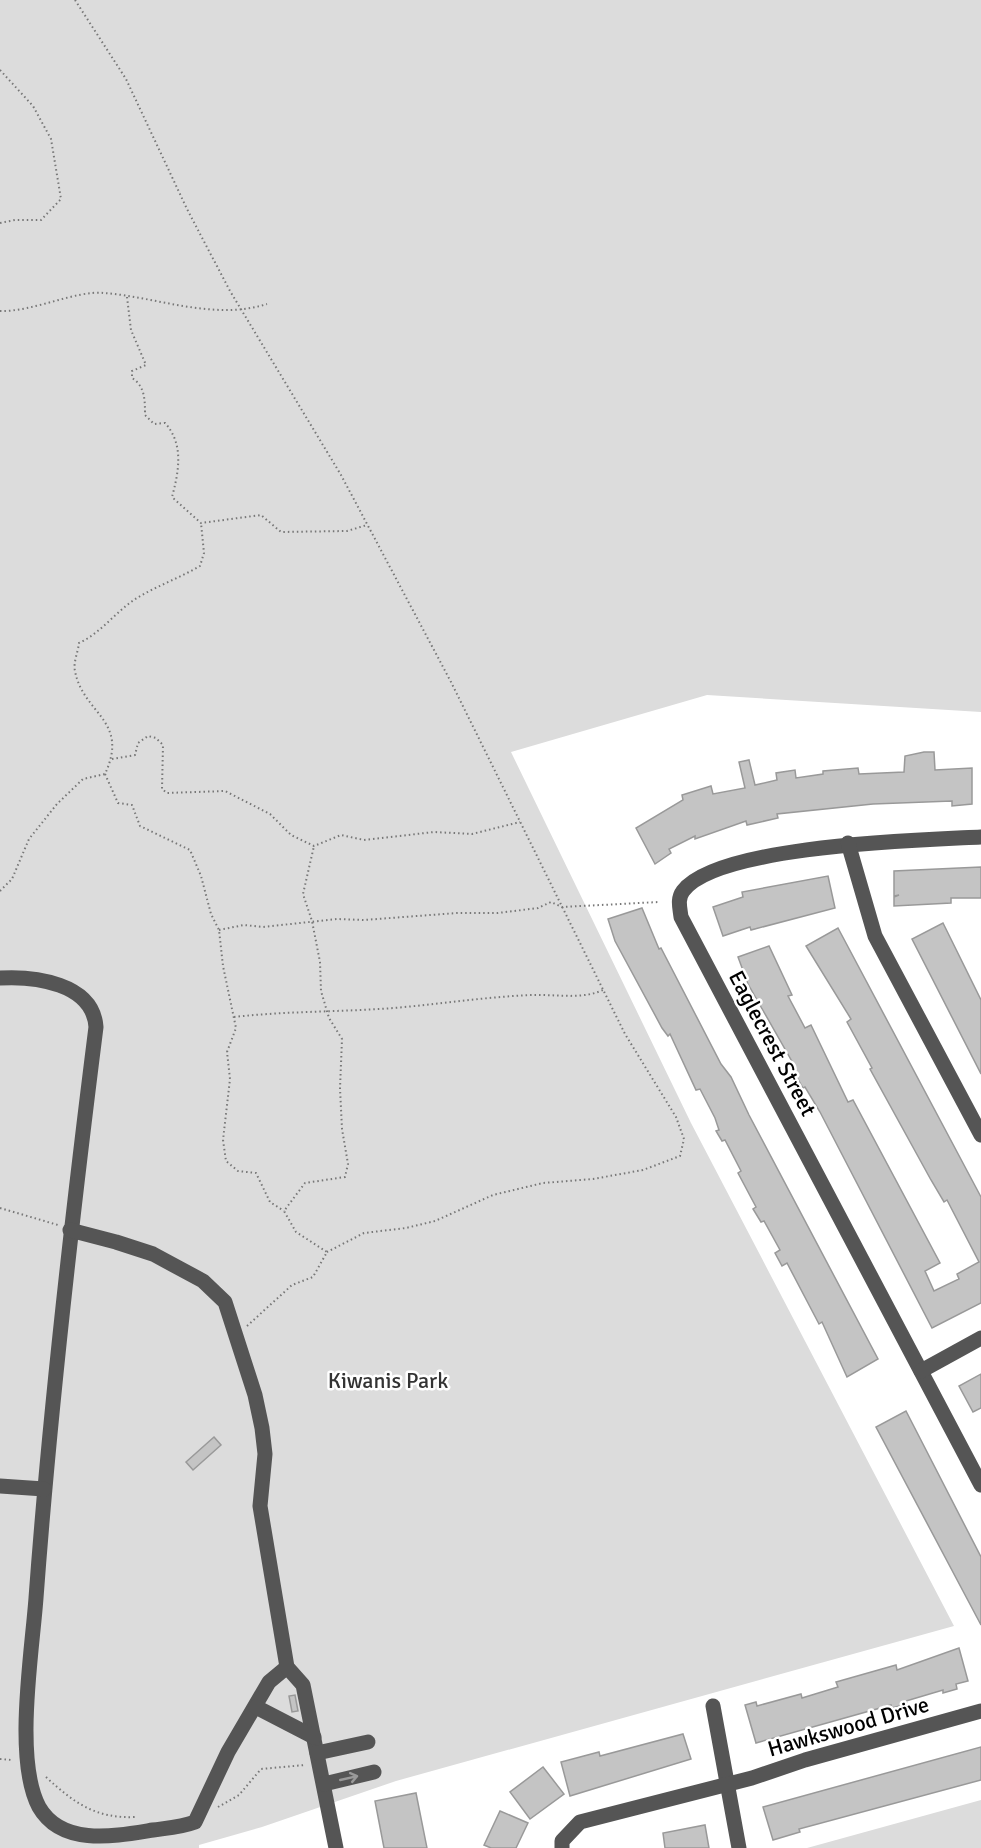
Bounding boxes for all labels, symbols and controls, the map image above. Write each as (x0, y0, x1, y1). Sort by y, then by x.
street label: Eaglecrest Street (723, 966, 822, 1121)
park label: Kiwanis Park (328, 1367, 448, 1394)
street label: Hawkswood Drive (764, 1691, 932, 1762)
one-way arrow (339, 1772, 358, 1784)

